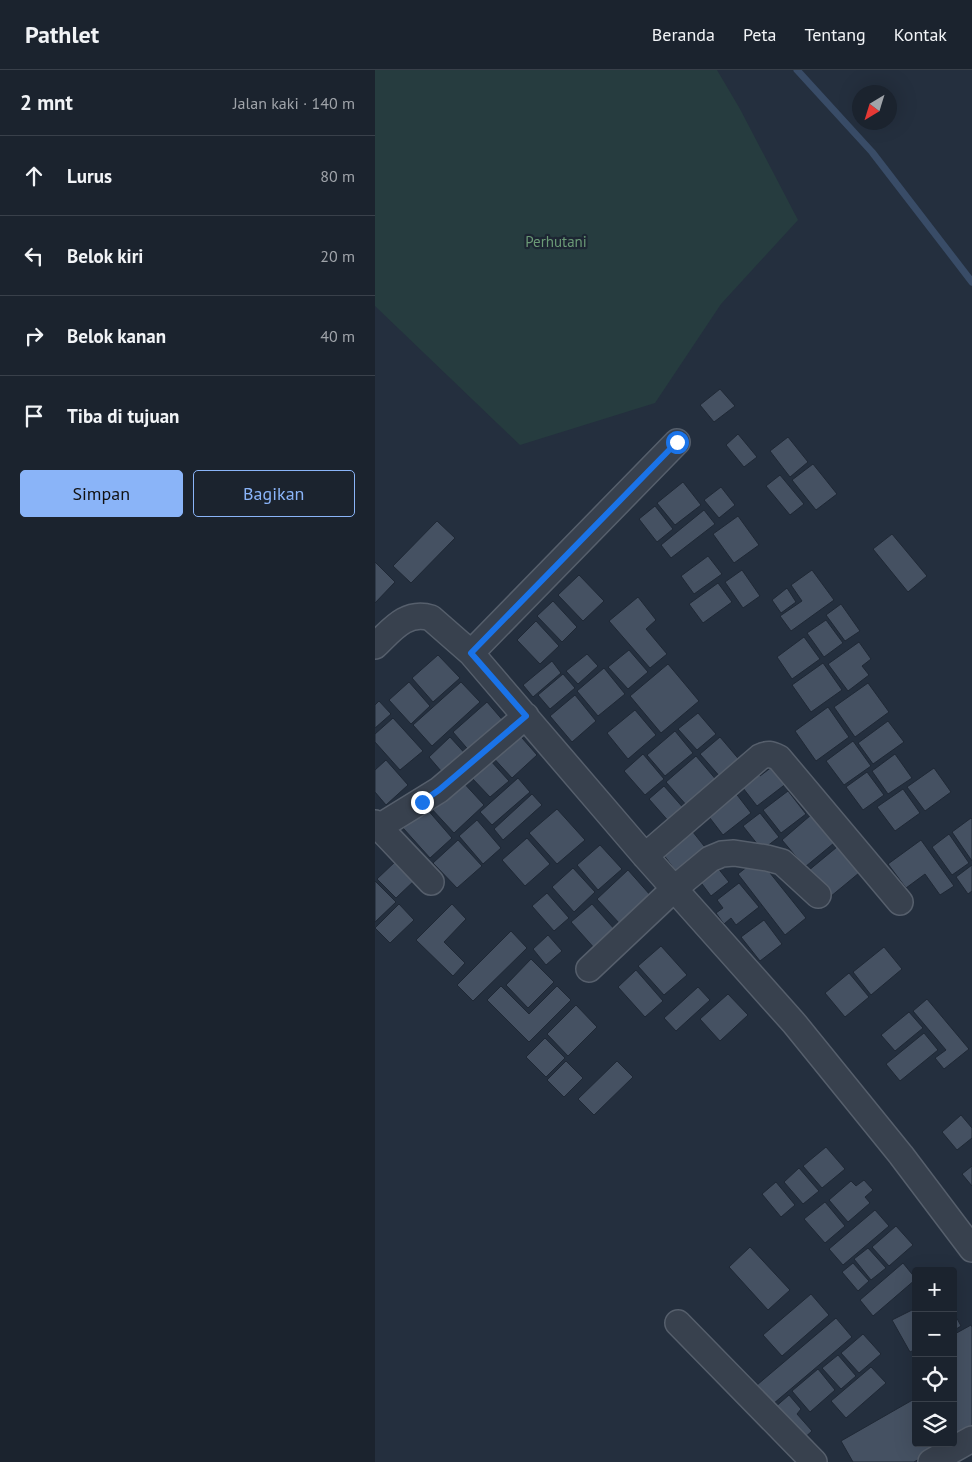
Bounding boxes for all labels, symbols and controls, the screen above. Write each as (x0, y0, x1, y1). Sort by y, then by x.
text: Pathlet (25, 19, 99, 50)
text: Beranda (652, 23, 715, 46)
text: Peta (743, 23, 777, 46)
text: Tentang (805, 23, 866, 46)
text: Kontak (894, 23, 947, 46)
north arrow (852, 85, 897, 130)
text: 2 mnt (20, 89, 73, 116)
text: Jalan kaki · 140 m (233, 93, 355, 113)
icon: ahead (20, 162, 48, 190)
text: Lurus (67, 164, 112, 188)
text: 80 m (320, 166, 355, 186)
park label: Perhutani (525, 232, 587, 251)
icon: left (20, 242, 48, 270)
text: Belok kiri (67, 244, 143, 268)
text: 20 m (320, 246, 355, 266)
icon: right (20, 322, 48, 350)
text: Belok kanan (67, 324, 166, 348)
text: 40 m (320, 326, 355, 346)
icon: arrive (20, 402, 48, 430)
text: Tiba di tujuan (67, 404, 179, 428)
route start (666, 431, 689, 454)
button: Simpan (20, 470, 183, 517)
button: Bagikan (193, 470, 355, 517)
route end (411, 791, 434, 814)
map controls (912, 1267, 957, 1447)
button: + (912, 1267, 957, 1312)
button: − (912, 1312, 957, 1357)
button: locate (912, 1357, 957, 1402)
button: layers (912, 1402, 957, 1447)

